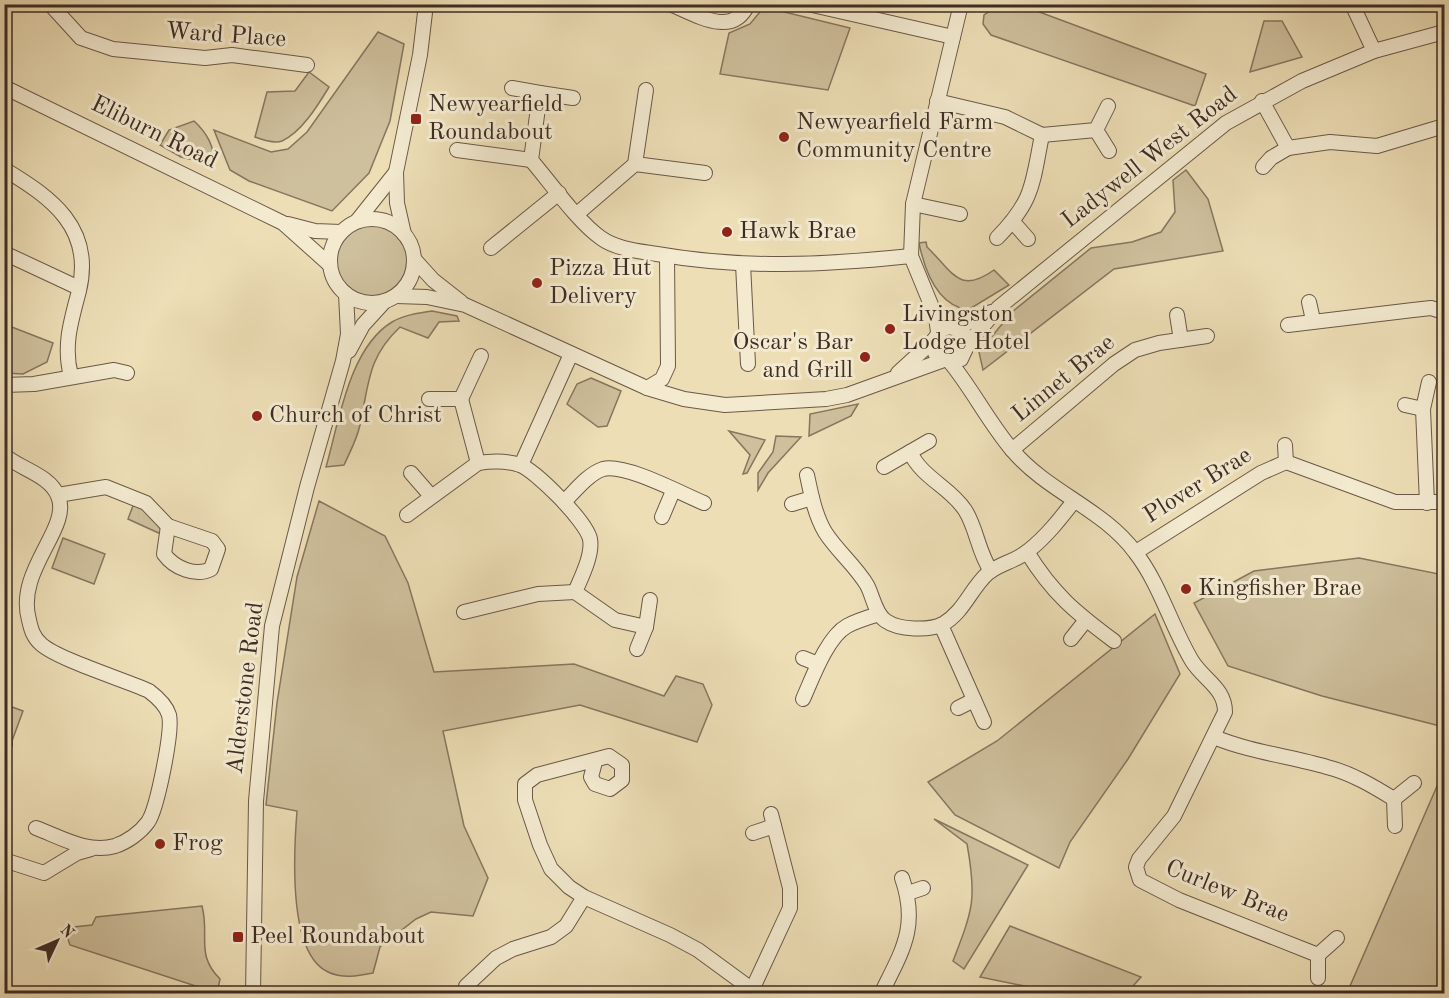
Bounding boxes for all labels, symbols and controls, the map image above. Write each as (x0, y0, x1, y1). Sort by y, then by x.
street label: Ward Place (165, 20, 287, 52)
street label: Ladywell West Road (1058, 82, 1242, 234)
street label: Eliburn Road (87, 92, 221, 174)
place label: Newyearfield Roundabout (428, 93, 563, 145)
place label: Newyearfield Farm Community Centre (796, 111, 993, 163)
marker: Newyearfield Roundabout (409, 112, 423, 126)
marker: Newyearfield Farm Community Centre (777, 130, 791, 144)
place label: Hawk Brae (739, 220, 856, 244)
marker: Hawk Brae (720, 225, 734, 239)
place label: Pizza Hut Delivery (549, 257, 652, 309)
marker: Pizza Hut Delivery (530, 276, 544, 290)
place label: Livingston Lodge Hotel (902, 303, 1030, 355)
marker: Livingston Lodge Hotel (883, 322, 897, 336)
place label: Oscar's Bar and Grill (732, 331, 853, 383)
street label: Linnet Brae (1008, 331, 1120, 427)
marker: Oscar's Bar and Grill (858, 350, 872, 364)
place label: Church of Christ (269, 404, 442, 428)
marker: Church of Christ (250, 409, 264, 423)
street label: Plover Brae (1140, 443, 1256, 529)
place label: Kingfisher Brae (1198, 577, 1362, 601)
marker: Kingfisher Brae (1179, 582, 1193, 596)
street label: Alderstone Road (224, 601, 268, 775)
place label: Frog (172, 832, 223, 856)
marker: Frog (153, 837, 167, 851)
street label: Curlew Brae (1162, 856, 1292, 928)
north arrow (27, 911, 87, 971)
text: N (56, 922, 77, 942)
place label: Peel Roundabout (250, 925, 425, 949)
marker: Peel Roundabout (231, 930, 245, 944)

